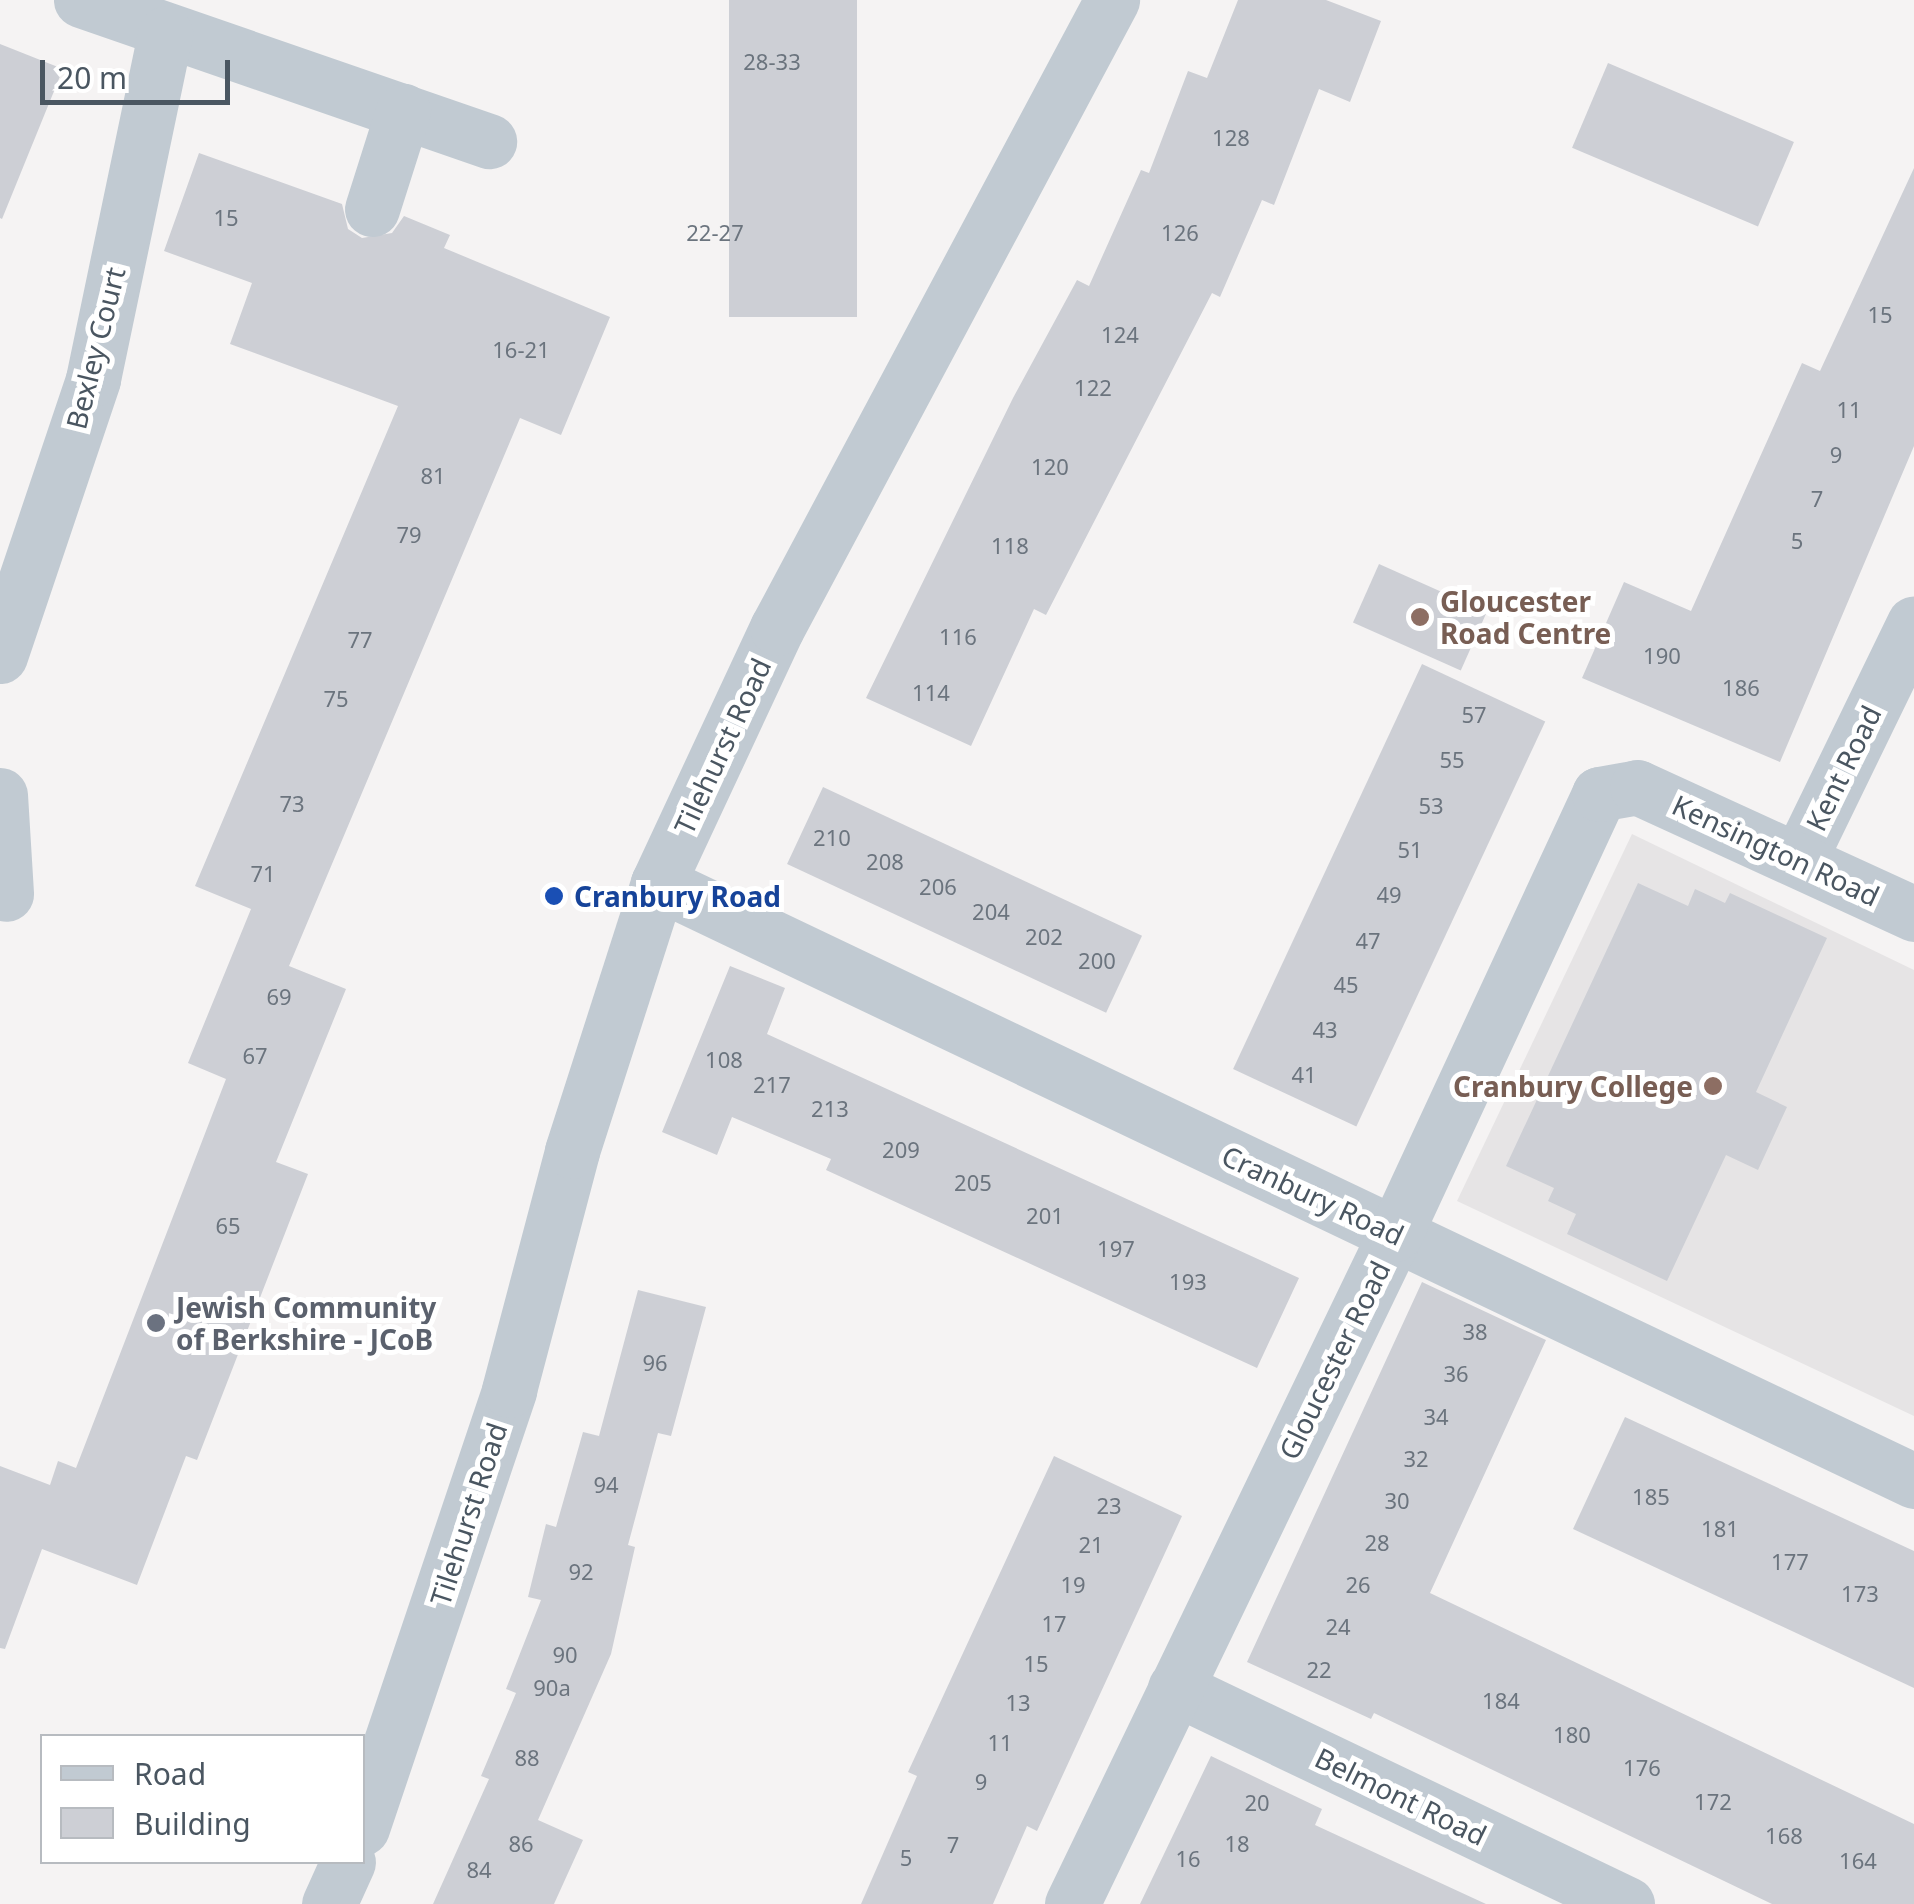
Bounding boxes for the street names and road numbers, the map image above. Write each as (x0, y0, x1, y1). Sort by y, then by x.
street label: Bexley Court (59, 263, 131, 433)
street label: Tilehurst Road (667, 653, 777, 839)
street label: Kent Road (1798, 700, 1888, 836)
street label: Kensington Road (1667, 787, 1885, 913)
street label: Cranbury Road (1217, 1138, 1409, 1252)
street label: Gloucester Road (1271, 1255, 1397, 1465)
street label: Tilehurst Road (423, 1418, 513, 1610)
street label: Belmont Road (1310, 1740, 1492, 1852)

